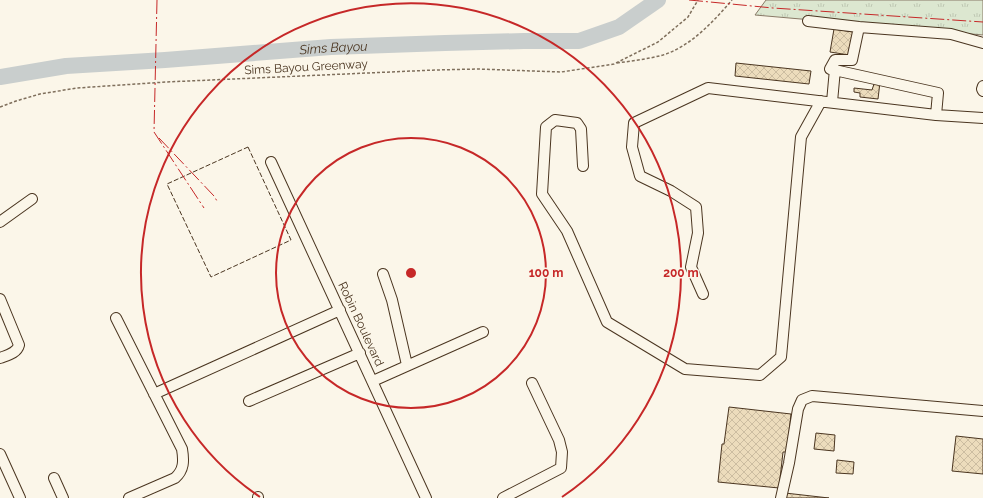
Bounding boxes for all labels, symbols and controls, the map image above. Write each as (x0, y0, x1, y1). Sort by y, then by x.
water label: Sims Bayou (298, 39, 368, 58)
street label: Sims Bayou Greenway (244, 57, 369, 77)
centre of rings (404, 266, 418, 280)
text: 100 m (529, 266, 563, 280)
text: 200 m (663, 266, 699, 280)
street label: Robin Boulevard (335, 280, 387, 368)

